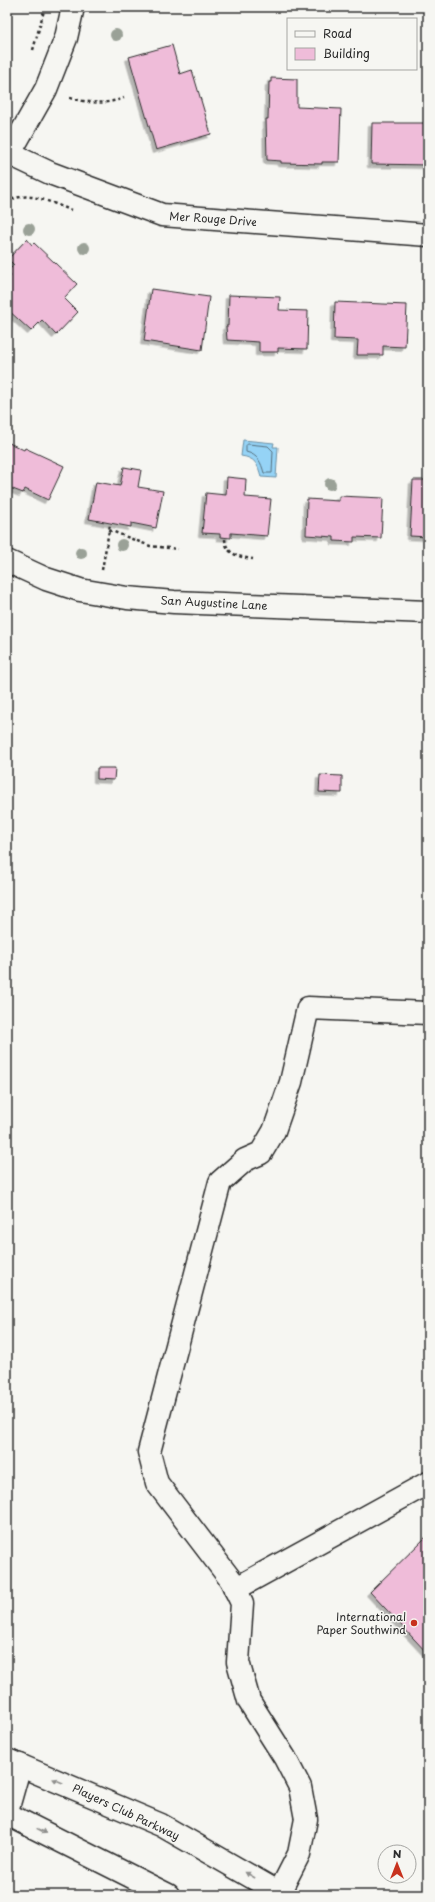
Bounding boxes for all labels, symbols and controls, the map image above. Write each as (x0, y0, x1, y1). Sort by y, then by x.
legend (287, 18, 417, 70)
text: Road (323, 24, 352, 42)
text: Building (323, 44, 370, 62)
street label: Mer Rouge Drive (169, 207, 258, 230)
street label: San Augustine Lane (160, 591, 268, 614)
place label: International Paper Southwind (316, 1608, 406, 1638)
marker: International Paper Southwind (409, 1618, 419, 1628)
one-way arrow (52, 1778, 64, 1784)
street label: Players Club Parkway (70, 1779, 182, 1844)
one-way arrow (36, 1828, 48, 1834)
north arrow (377, 1844, 417, 1884)
text: N (393, 1845, 402, 1862)
one-way arrow (244, 1872, 256, 1879)

